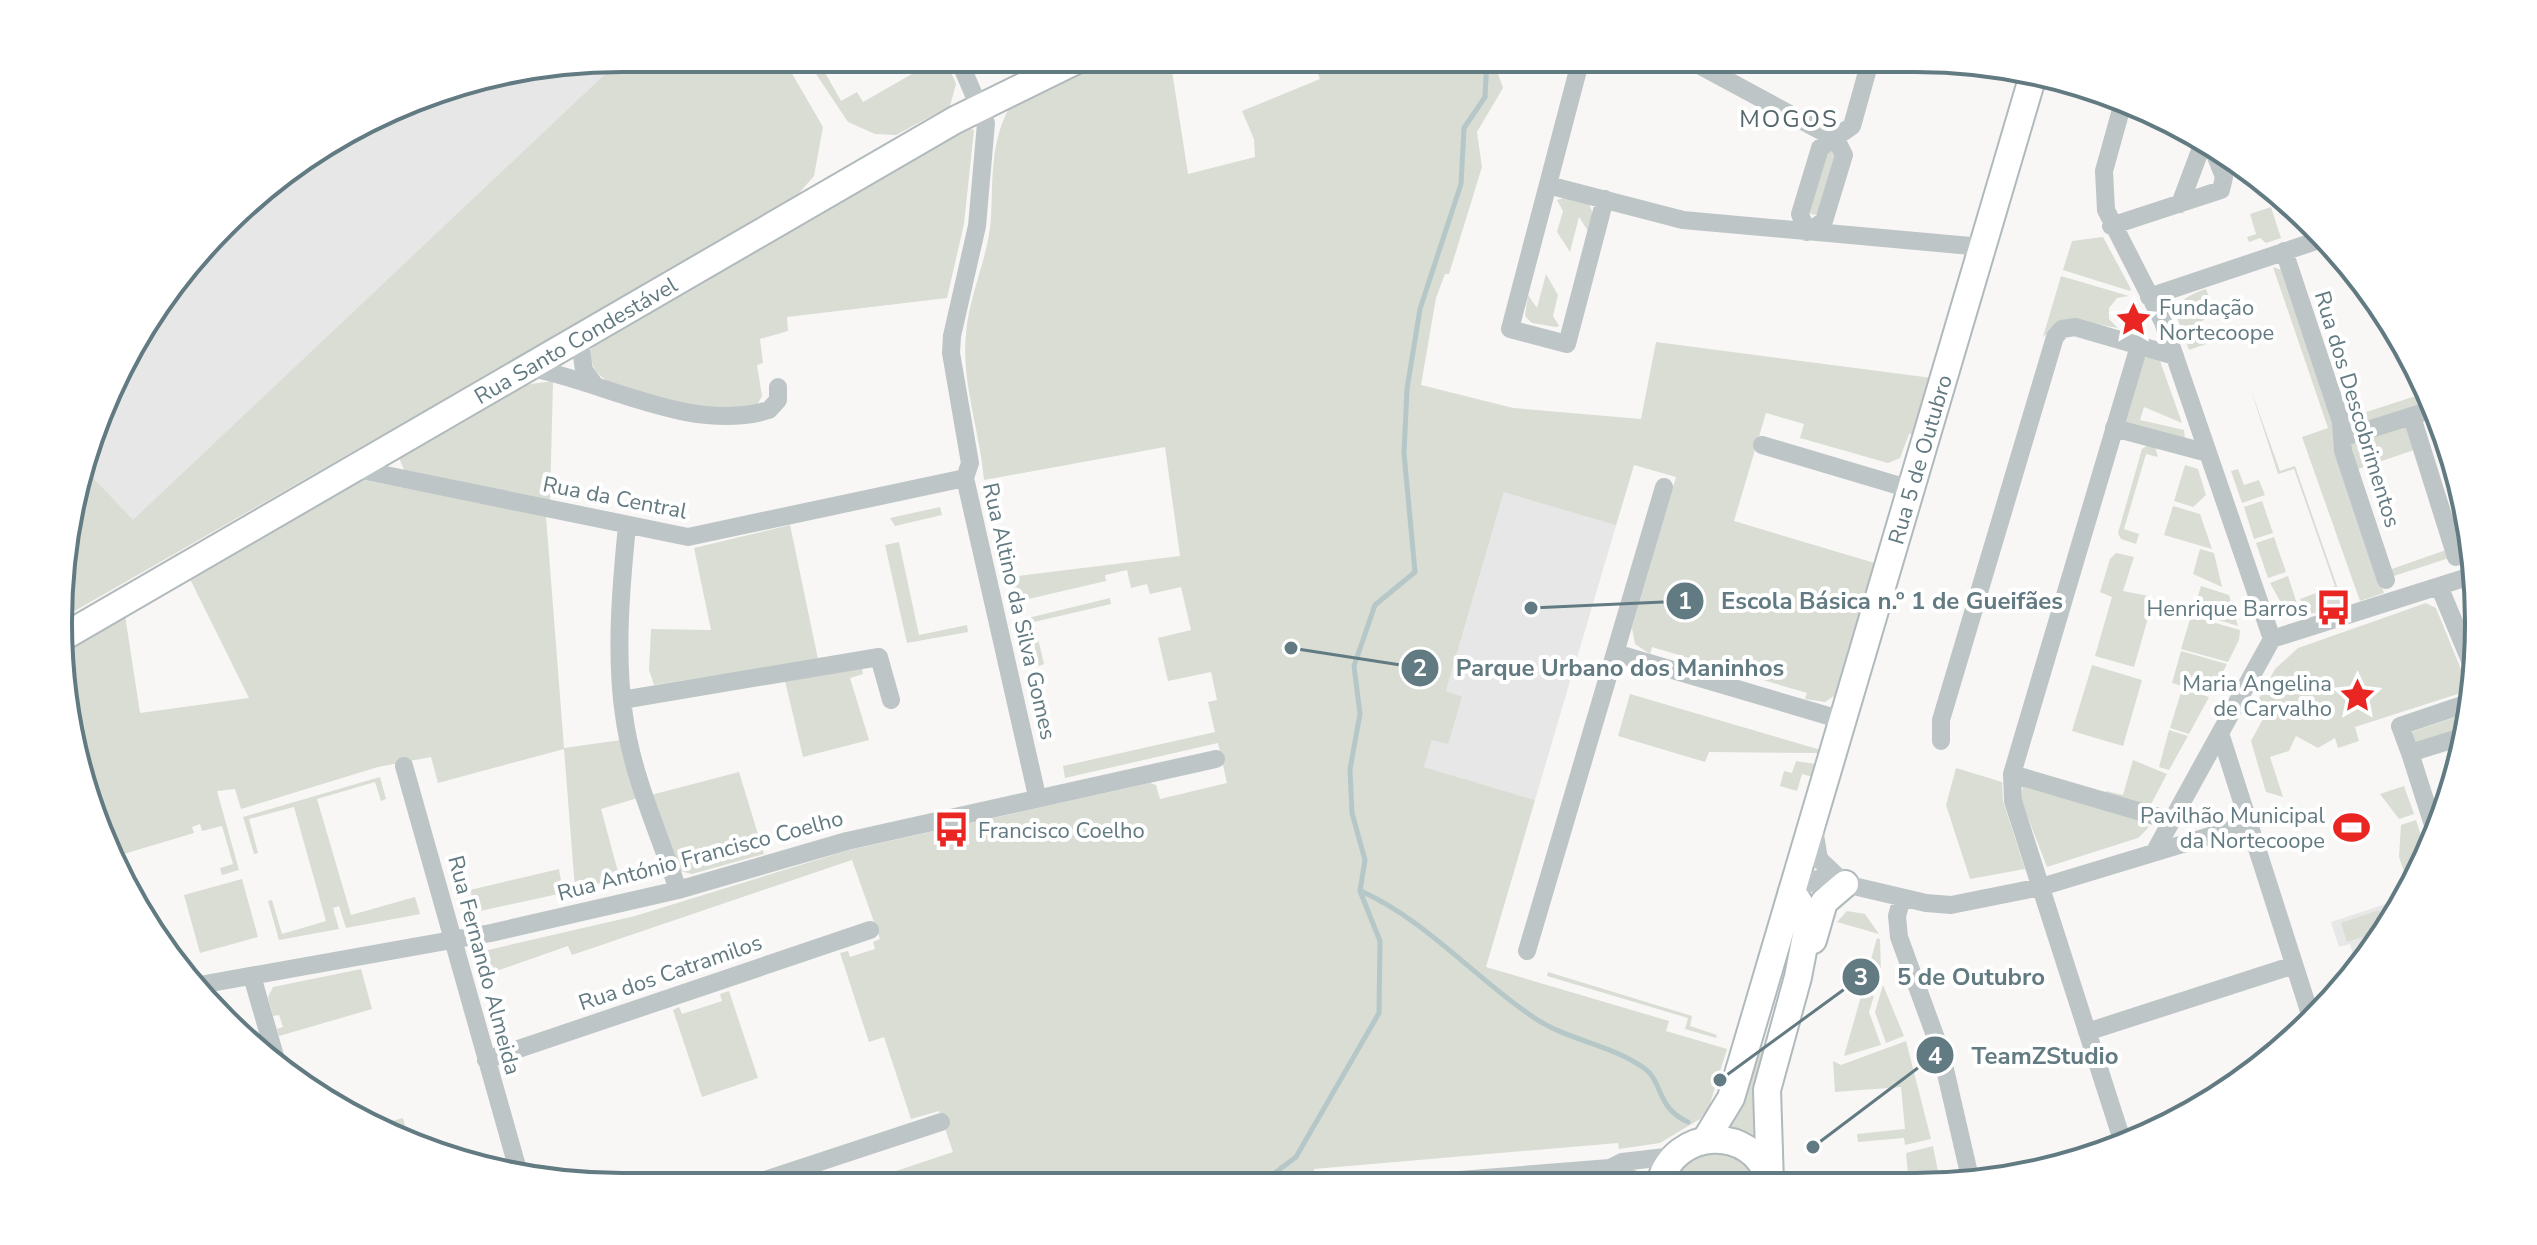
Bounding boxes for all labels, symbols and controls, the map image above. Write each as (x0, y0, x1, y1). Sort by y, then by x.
district label: MOGOS (1739, 103, 1839, 135)
street label: Rua Santo Condestável (469, 270, 683, 412)
street label: Rua dos Descobrimentos (2307, 287, 2407, 531)
place label: Fundação Nortecoope (2159, 293, 2274, 348)
place icon: Fundação Nortecoope (2114, 301, 2152, 339)
street label: Rua 5 de Outubro (1881, 371, 1960, 548)
street label: Rua da Central (540, 469, 690, 527)
street label: Rua Altino da Silva Gomes (975, 480, 1063, 743)
callout: Escola Básica n.º 1 de Gueifães (1665, 577, 2079, 625)
text: 1 (1678, 585, 1692, 617)
text: Escola Básica n.º 1 de Gueifães (1721, 585, 2063, 617)
bus stop icon: Henrique Barros (2315, 589, 2353, 627)
place label: Henrique Barros (2147, 594, 2308, 624)
callout: Parque Urbano dos Maninhos (1400, 644, 1801, 692)
text: 2 (1413, 652, 1427, 684)
text: Parque Urbano dos Maninhos (1456, 652, 1784, 684)
place label: Maria Angelina de Carvalho (2182, 669, 2332, 724)
place icon: Maria Angelina de Carvalho (2339, 677, 2377, 715)
place label: Pavilhão Municipal da Nortecoope (2140, 801, 2325, 856)
street label: Rua António Francisco Coelho (554, 803, 847, 909)
sports icon: Pavilhão Municipal da Nortecoope (2332, 809, 2370, 847)
bus stop icon: Francisco Coelho (933, 811, 971, 849)
place label: Francisco Coelho (978, 816, 1145, 846)
street label: Rua Fernando Almeida (440, 852, 528, 1078)
street label: Rua dos Catramilos (575, 927, 766, 1018)
callout: 5 de Outubro (1841, 953, 2061, 1001)
text: 3 (1854, 961, 1868, 993)
text: 5 de Outubro (1897, 961, 2045, 993)
callout: TeamZStudio (1915, 1031, 2134, 1079)
text: 4 (1928, 1040, 1942, 1072)
text: TeamZStudio (1971, 1040, 2119, 1072)

